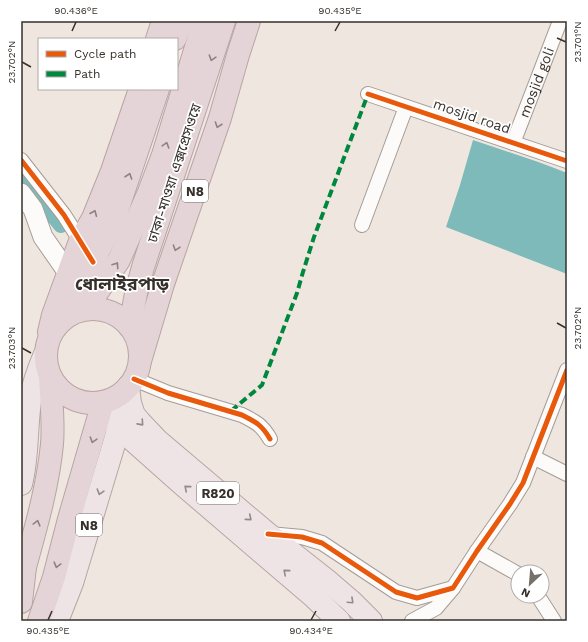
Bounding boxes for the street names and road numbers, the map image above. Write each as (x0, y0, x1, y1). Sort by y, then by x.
street label: mosjid goli (516, 45, 557, 120)
street label: mosjid road (431, 95, 513, 137)
street label: ঢাকা-মাওয়া এক্সপ্রেসওয়ে (144, 101, 204, 245)
road number: N8 (182, 180, 208, 202)
road number: R820 (197, 482, 239, 504)
road number: N8 (76, 514, 102, 536)

